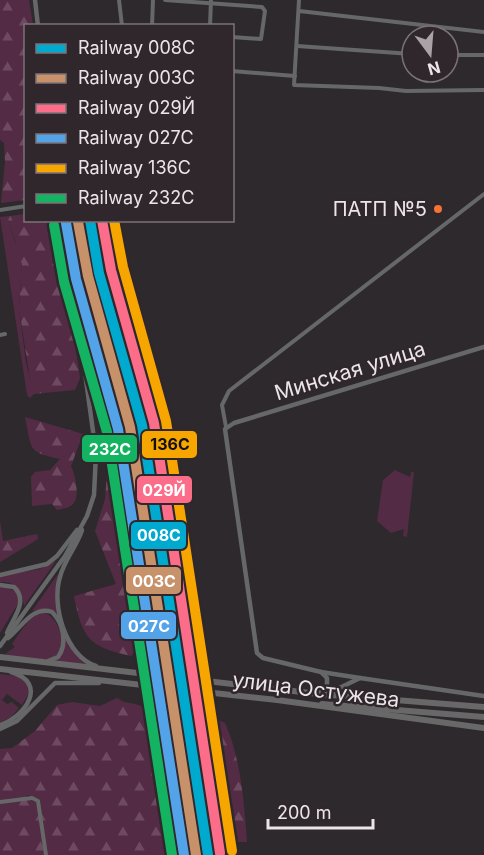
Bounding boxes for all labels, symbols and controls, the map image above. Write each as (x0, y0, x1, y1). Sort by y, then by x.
legend (24, 24, 234, 222)
north arrow (400, 24, 460, 84)
text: Railway 008С (78, 37, 195, 58)
text: N (426, 57, 443, 80)
text: Railway 003С (78, 67, 195, 88)
text: Railway 029Й (78, 96, 195, 118)
text: Railway 027С (78, 127, 194, 148)
text: Railway 136С (78, 157, 191, 178)
text: Railway 232C (78, 187, 194, 208)
place label: ПАТП №5 (333, 197, 427, 221)
marker: ПАТП №5 (432, 203, 444, 215)
street label: Минская улица (272, 336, 428, 405)
line badge: 136С (141, 430, 198, 459)
line badge: 232C (81, 434, 138, 463)
text: 136С (150, 434, 190, 454)
text: 232C (89, 439, 131, 459)
line badge: 029Й (136, 475, 193, 504)
text: 029Й (142, 480, 186, 500)
line badge: 008С (130, 521, 187, 550)
text: 008С (137, 525, 181, 545)
line badge: 003С (125, 566, 182, 595)
text: 003С (132, 571, 176, 591)
line badge: 027С (120, 611, 177, 640)
text: 027С (128, 616, 170, 636)
street label: улица Остужева (231, 667, 401, 712)
scale bar (268, 792, 373, 830)
text: 200 m (277, 802, 332, 823)

